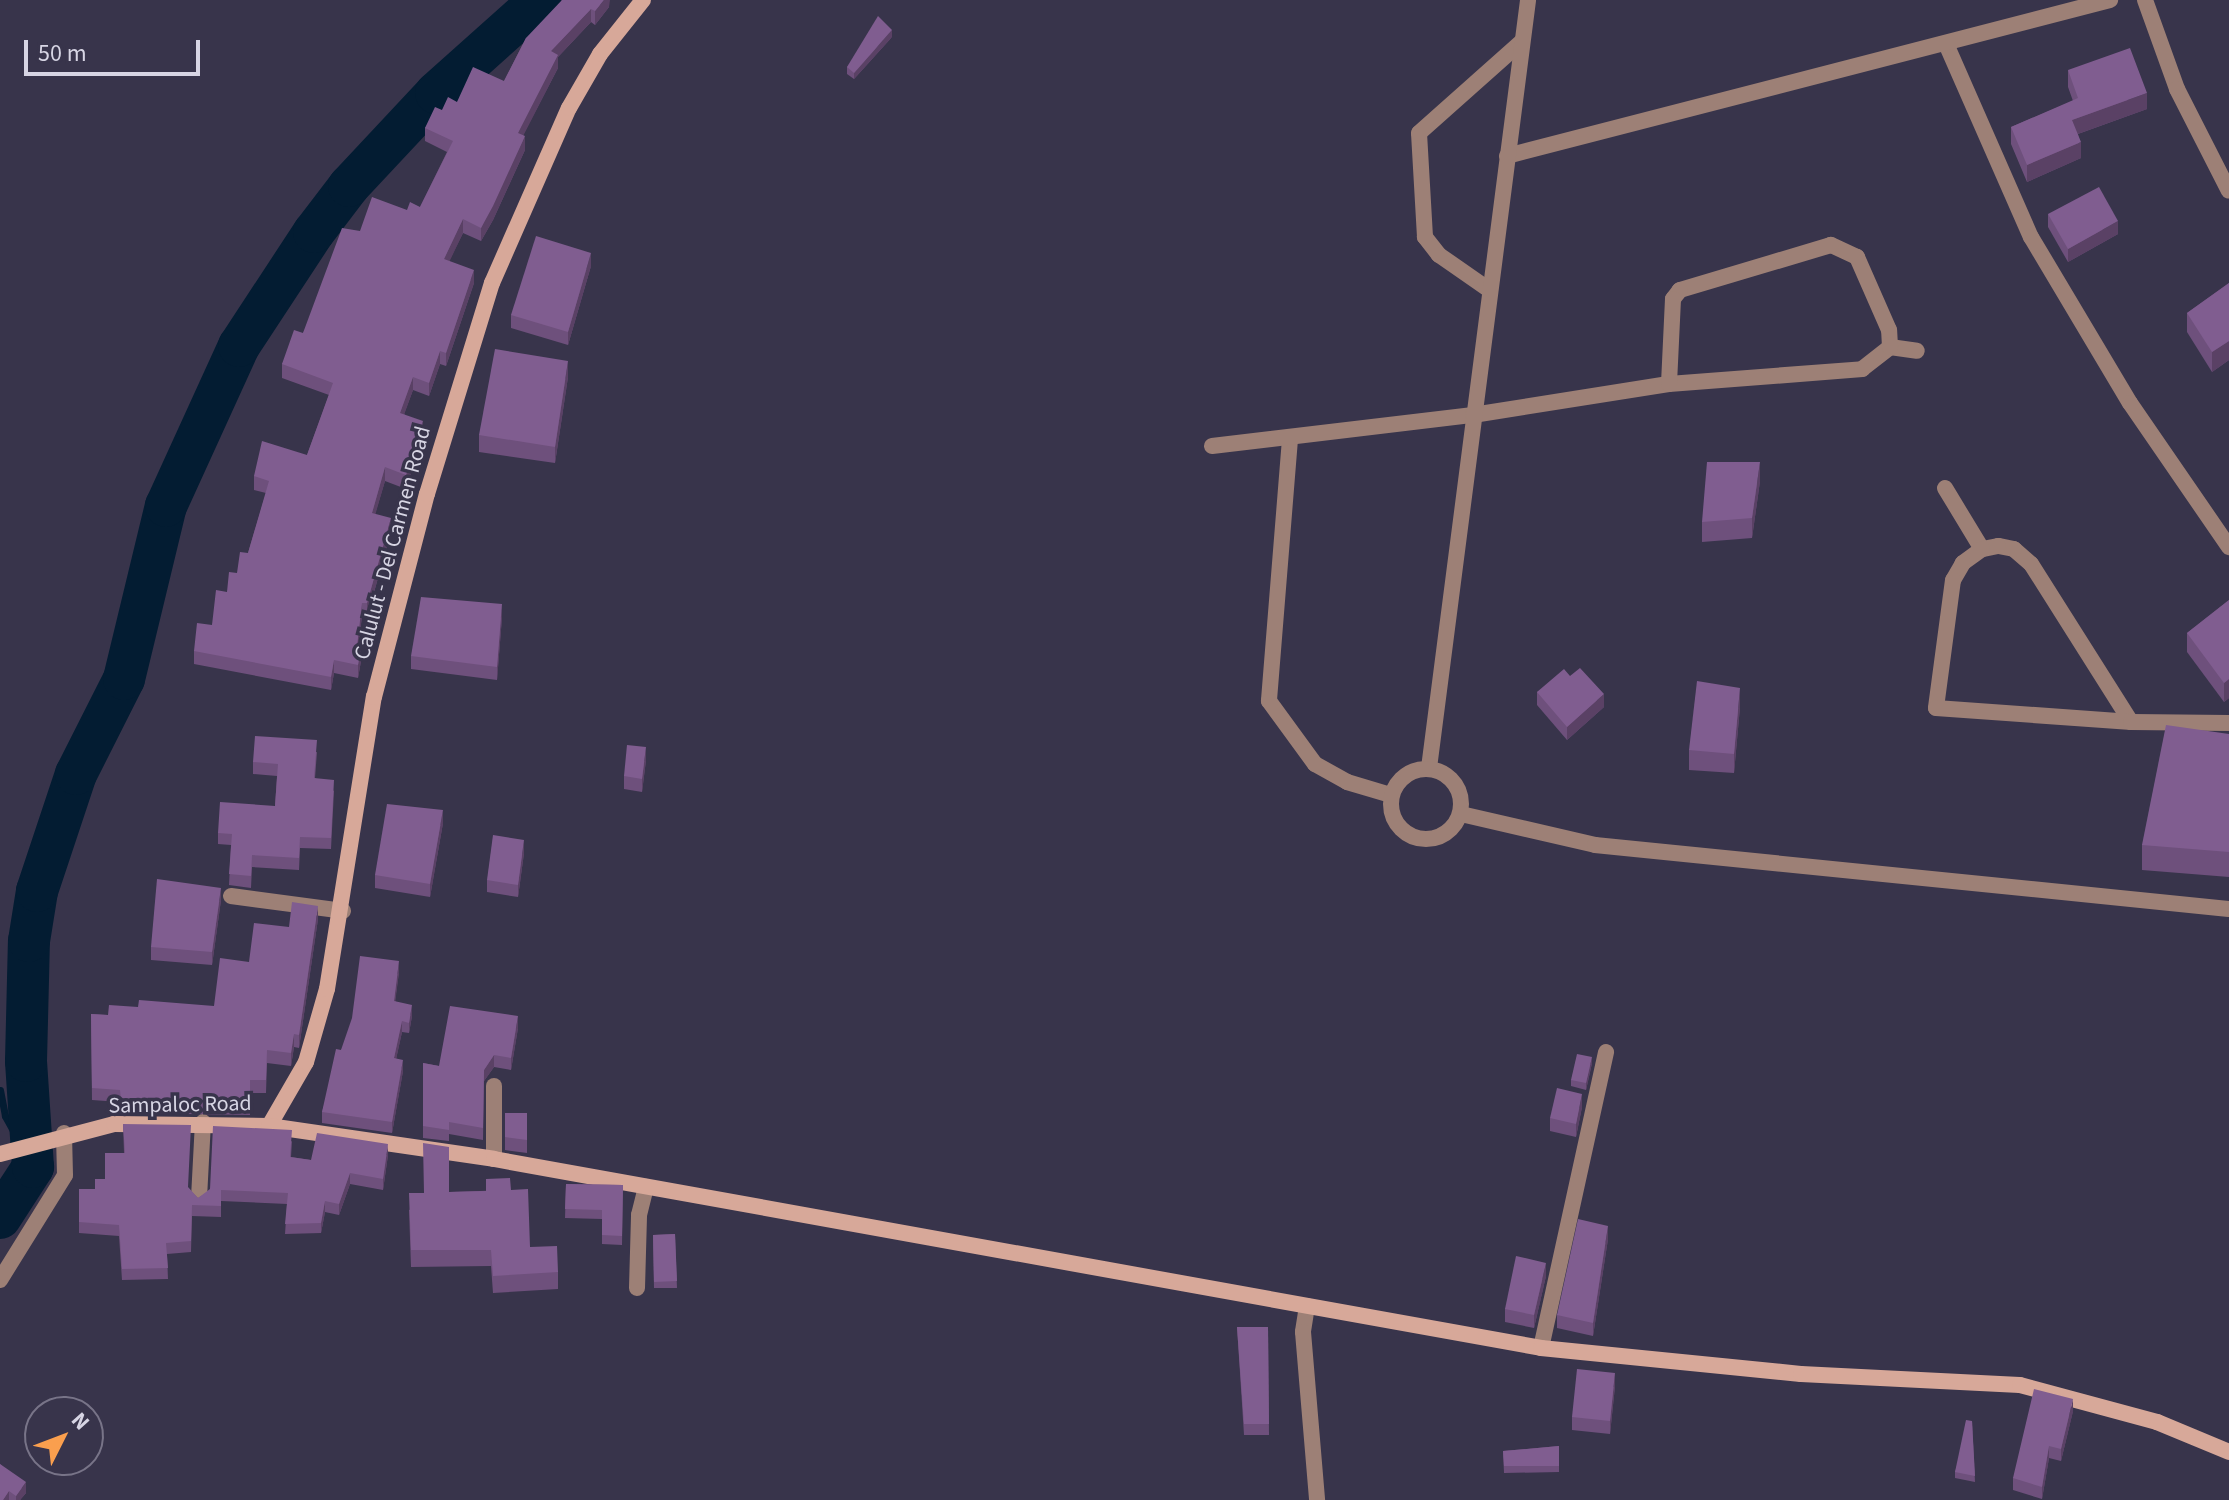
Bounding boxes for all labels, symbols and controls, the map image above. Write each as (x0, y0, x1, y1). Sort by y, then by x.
scale bar (28, 24, 204, 74)
text: 50 m (38, 36, 87, 71)
street label: Calulut - Del Carmen Road (349, 423, 437, 663)
street label: Sampaloc Road (108, 1091, 252, 1119)
north arrow (24, 1396, 104, 1476)
text: N (64, 1405, 97, 1437)

